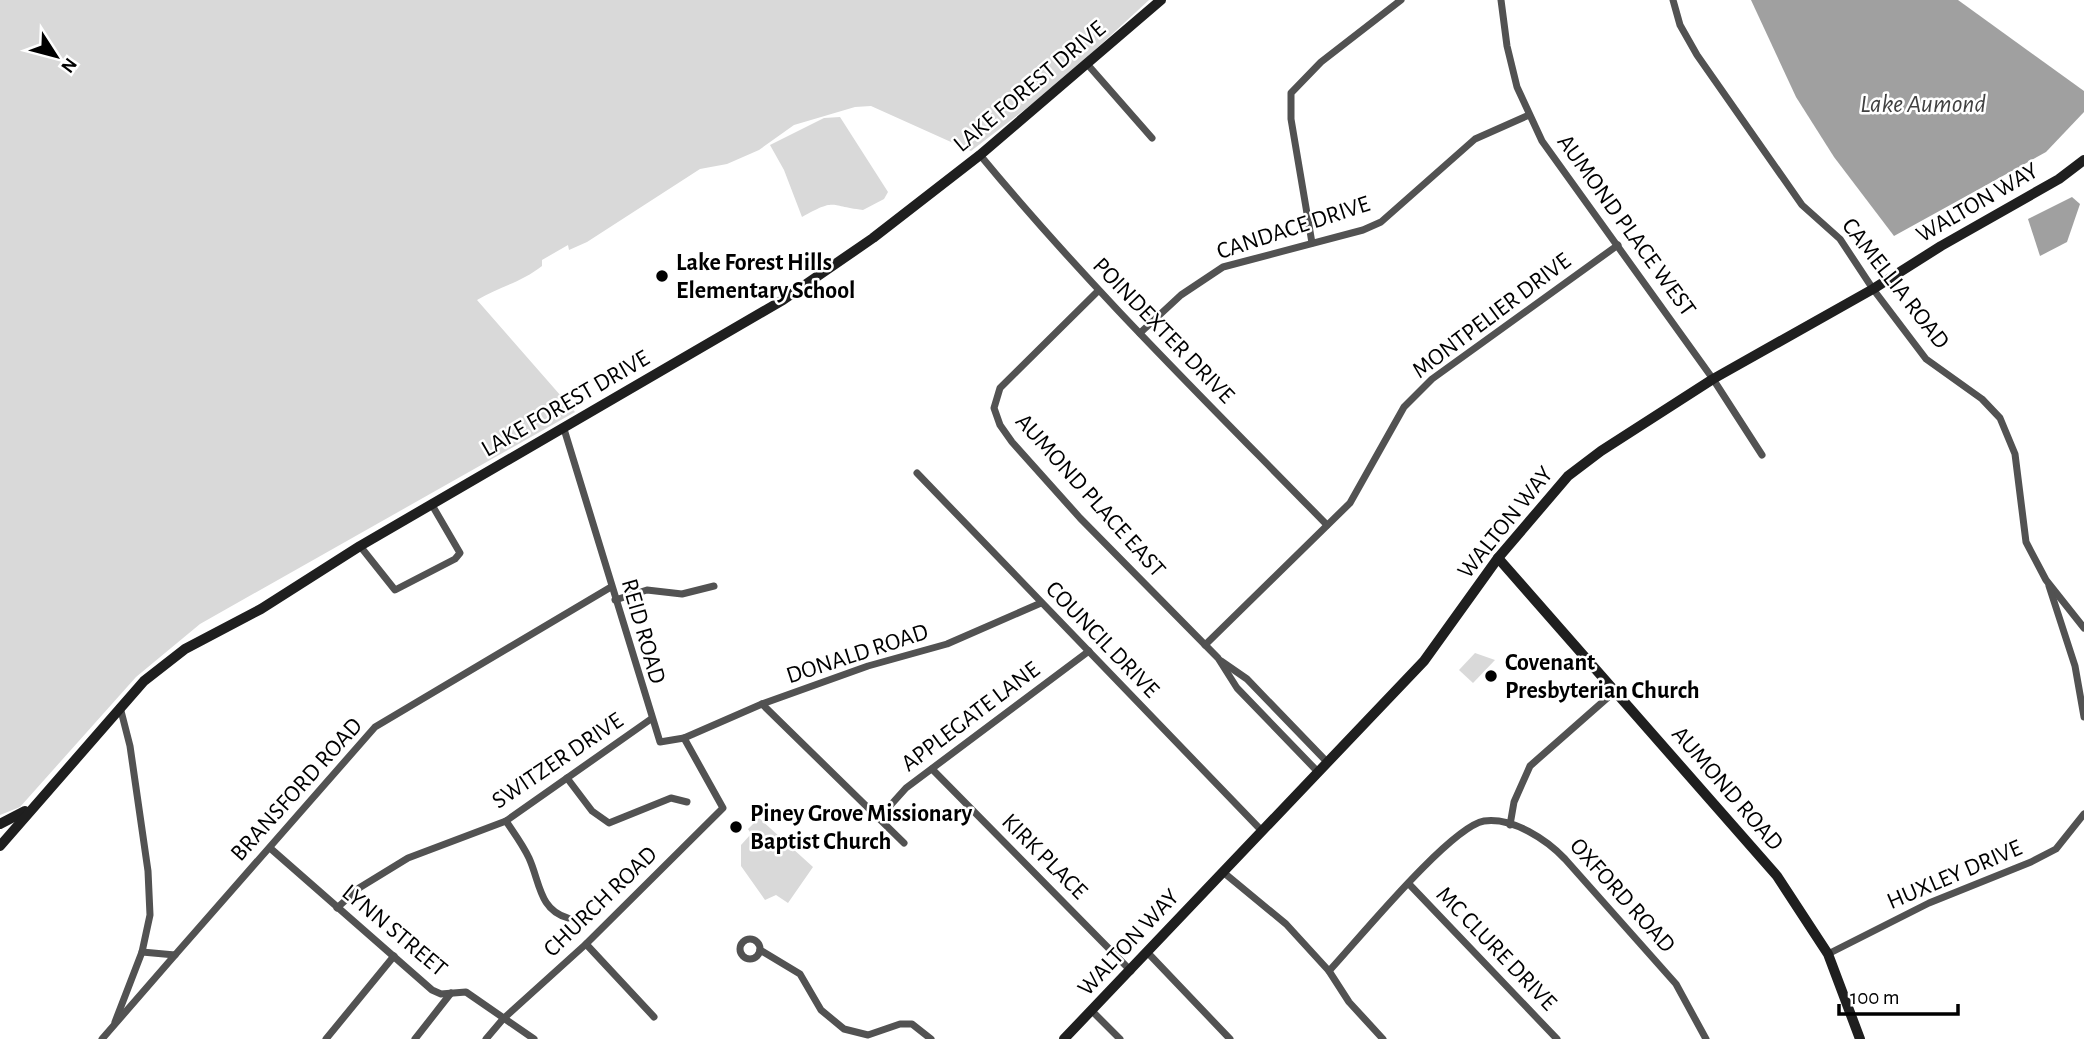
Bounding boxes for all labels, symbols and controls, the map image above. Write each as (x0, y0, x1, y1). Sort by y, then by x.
street label: LAKE FOREST DRIVE (949, 16, 1110, 157)
north arrow (21, 21, 91, 91)
text: N (57, 54, 80, 76)
water label: Lake Aumond (1860, 91, 1986, 117)
street label: AUMOND PLACE WEST (1552, 130, 1700, 321)
street label: WALTON WAY (1912, 158, 2043, 247)
street label: CANDACE DRIVE (1214, 192, 1373, 264)
street label: CAMELLIA ROAD (1837, 214, 1953, 353)
street label: MONTPELIER DRIVE (1408, 248, 1576, 383)
place label: Lake Forest Hills Elementary School (676, 251, 855, 303)
street label: POINDEXTER DRIVE (1088, 253, 1239, 408)
marker: Lake Forest Hills Elementary School (654, 268, 670, 284)
street label: LAKE FOREST DRIVE (477, 346, 654, 462)
street label: AUMOND PLACE EAST (1011, 409, 1170, 582)
street label: WALTON WAY (1454, 462, 1558, 583)
street label: REID ROAD (617, 576, 669, 687)
street label: COUNCIL DRIVE (1041, 577, 1164, 703)
street label: DONALD ROAD (783, 620, 931, 688)
place label: Covenant Presbyterian Church (1505, 651, 1700, 703)
street label: APPLEGATE LANE (897, 657, 1044, 776)
marker: Covenant Presbyterian Church (1483, 668, 1499, 684)
street label: SWITZER DRIVE (488, 708, 628, 813)
street label: BRANSFORD ROAD (226, 713, 367, 866)
street label: AUMOND ROAD (1667, 722, 1787, 855)
place label: Piney Grove Missionary Baptist Church (750, 802, 972, 854)
street label: KIRK PLACE (997, 809, 1092, 904)
marker: Piney Grove Missionary Baptist Church (728, 819, 744, 835)
street label: OXFORD ROAD (1565, 834, 1680, 957)
street label: HUXLEY DRIVE (1883, 836, 2026, 914)
street label: CHURCH ROAD (539, 842, 662, 961)
street label: LYNN STREET (337, 880, 452, 982)
street label: MC CLURE DRIVE (1431, 882, 1561, 1015)
street label: WALTON WAY (1073, 884, 1184, 1001)
scale bar (1839, 972, 1958, 1016)
text: 100 m (1850, 987, 1900, 1008)

